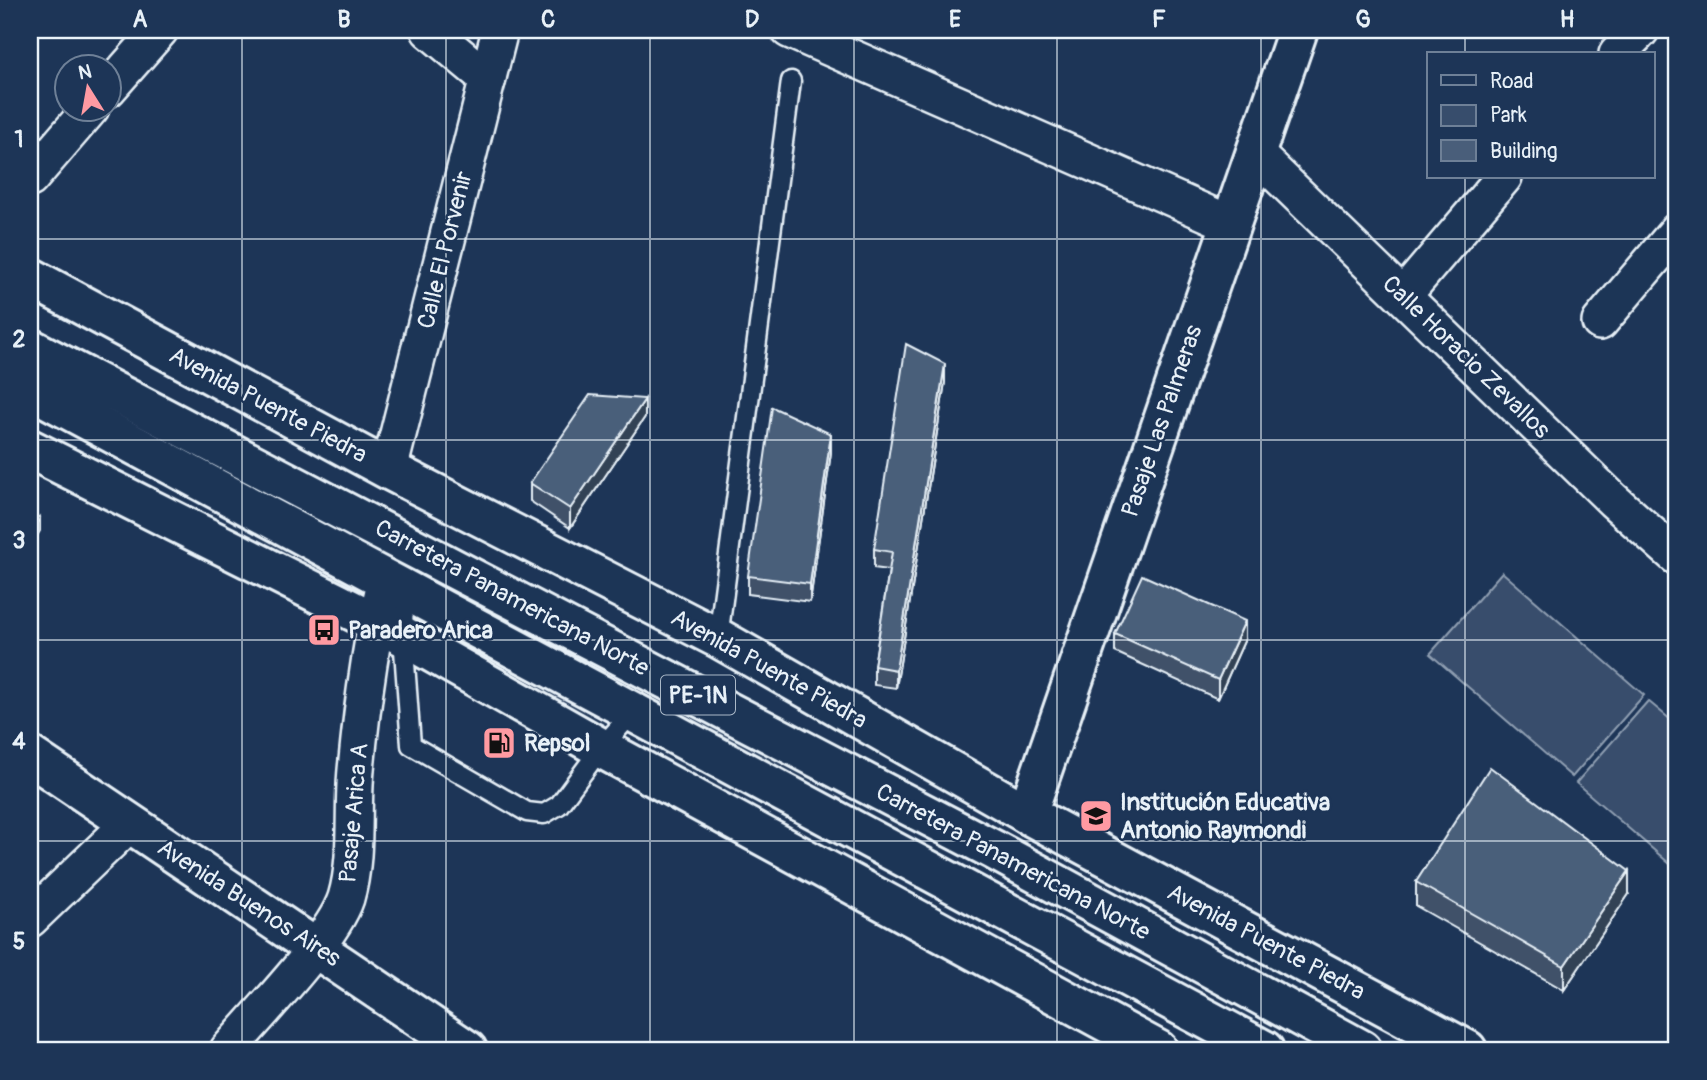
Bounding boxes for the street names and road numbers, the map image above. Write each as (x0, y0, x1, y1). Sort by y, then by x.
street label: Calle El Porvenir (411, 168, 479, 332)
street label: Calle Horacio Zevallos (1376, 269, 1556, 445)
street label: Pasaje Las Palmeras (1116, 321, 1209, 521)
street label: Avenida Puente Piedra (164, 341, 372, 469)
street label: Carretera Panamericana Norte (370, 513, 654, 683)
street label: Avenida Puente Piedra (666, 603, 872, 735)
road number: PE-1N (661, 676, 735, 715)
street label: Pasaje Arica A (333, 742, 375, 884)
street label: Carretera Panamericana Norte (871, 777, 1155, 947)
street label: Avenida Buenos Aires (152, 833, 346, 973)
street label: Avenida Puente Piedra (1162, 878, 1370, 1006)

